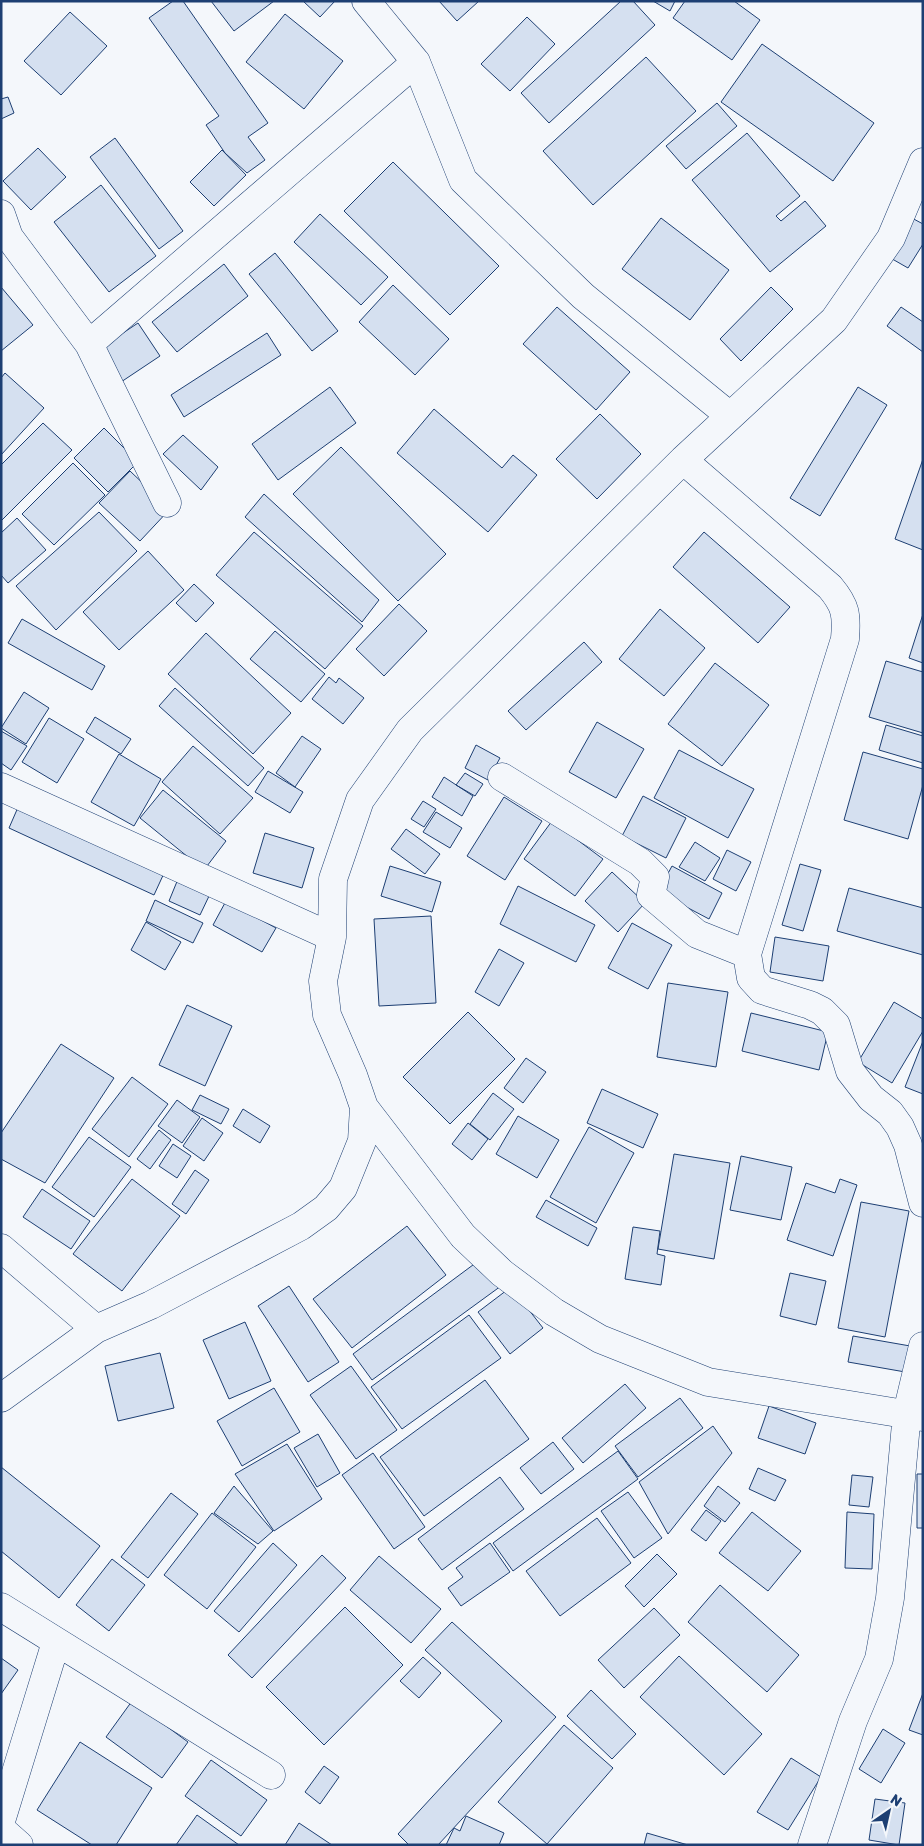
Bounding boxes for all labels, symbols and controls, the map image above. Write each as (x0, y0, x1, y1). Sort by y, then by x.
north arrow (864, 1786, 914, 1836)
text: N (887, 1791, 905, 1811)

